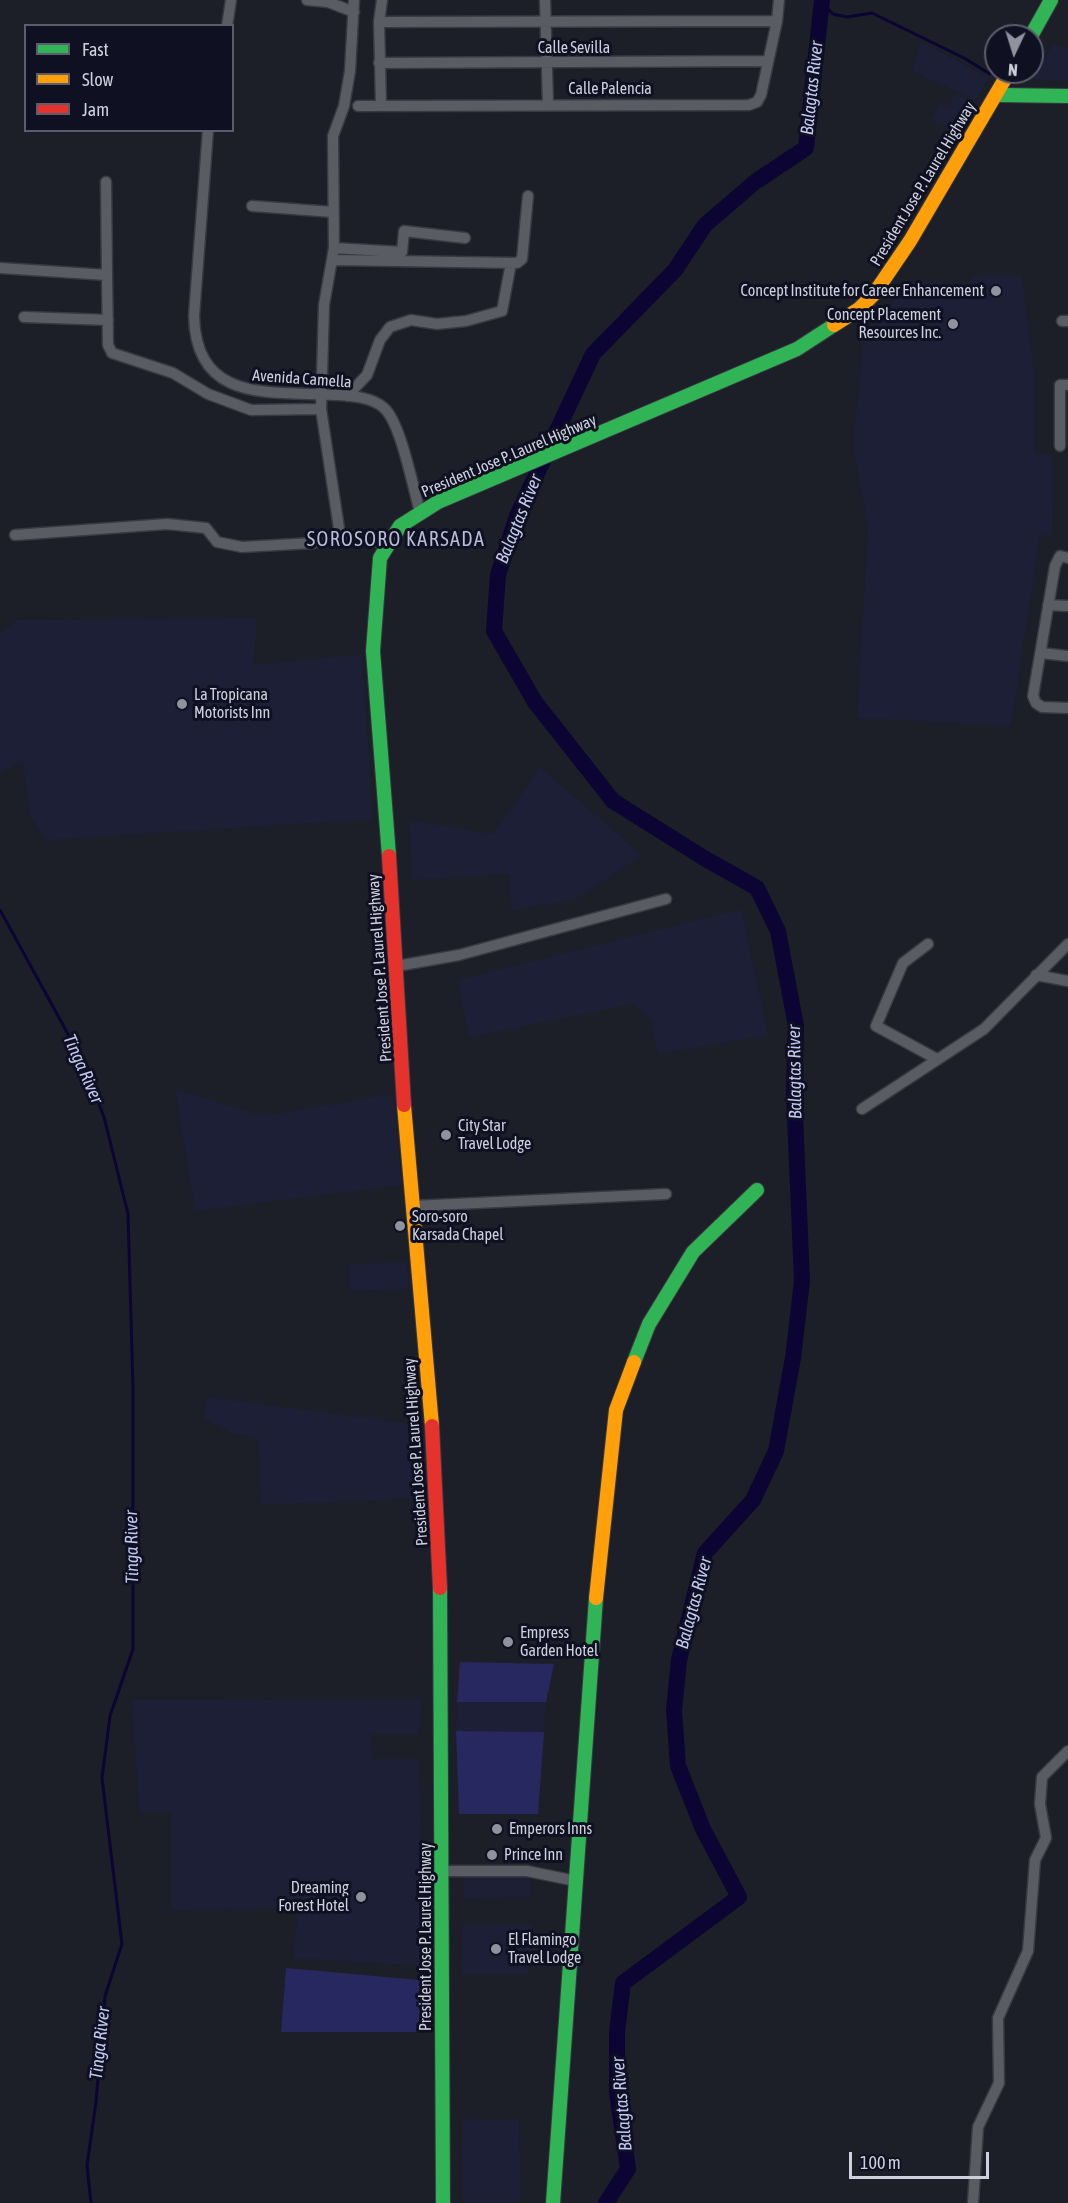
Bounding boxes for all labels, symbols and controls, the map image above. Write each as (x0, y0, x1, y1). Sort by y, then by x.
legend (24, 24, 234, 132)
north arrow (984, 24, 1044, 84)
street label: Calle Sevilla (538, 38, 610, 58)
text: Fast (82, 39, 109, 60)
water label: Balagtas River (796, 40, 828, 136)
text: N (1008, 61, 1018, 79)
text: Slow (82, 69, 113, 90)
street label: Calle Palencia (568, 79, 652, 99)
street label: President Jose P. Laurel Highway (866, 98, 980, 270)
text: Jam (82, 99, 109, 120)
place label: Concept Institute for Career Enhancement (740, 281, 984, 301)
marker: Concept Institute for Career Enhancement (989, 284, 1003, 298)
place label: Concept Placement Resources Inc. (827, 305, 941, 343)
marker: Concept Placement Resources Inc. (946, 317, 960, 331)
street label: Avenida Camella (252, 366, 352, 392)
street label: President Jose P. Laurel Highway (419, 410, 599, 502)
water label: Balagtas River (491, 471, 547, 567)
district label: SOROSORO KARSADA (307, 528, 485, 552)
place label: La Tropicana Motorists Inn (194, 685, 270, 723)
marker: La Tropicana Motorists Inn (175, 697, 189, 711)
street label: President Jose P. Laurel Highway (364, 873, 396, 1063)
water label: Balagtas River (783, 1025, 807, 1119)
water label: Tinga River (58, 1031, 108, 1107)
place label: City Star Travel Lodge (458, 1116, 531, 1154)
marker: City Star Travel Lodge (439, 1128, 453, 1142)
place label: Soro-soro Karsada Chapel (412, 1207, 503, 1245)
marker: Soro-soro Karsada Chapel (393, 1219, 407, 1233)
street label: President Jose P. Laurel Highway (400, 1357, 432, 1547)
water label: Tinga River (121, 1510, 143, 1584)
water label: Balagtas River (671, 1555, 717, 1651)
place label: Empress Garden Hotel (520, 1623, 598, 1661)
marker: Empress Garden Hotel (501, 1635, 515, 1649)
place label: Emperors Inns (509, 1819, 592, 1839)
marker: Emperors Inns (490, 1822, 504, 1836)
street label: President Jose P. Laurel Highway (416, 1843, 436, 2031)
place label: Prince Inn (504, 1845, 563, 1865)
marker: Prince Inn (485, 1848, 499, 1862)
place label: Dreaming Forest Hotel (278, 1878, 349, 1916)
marker: Dreaming Forest Hotel (354, 1890, 368, 1904)
place label: El Flamingo Travel Lodge (508, 1930, 581, 1968)
marker: El Flamingo Travel Lodge (489, 1942, 503, 1956)
water label: Tinga River (85, 2005, 115, 2081)
water label: Balagtas River (607, 2056, 637, 2152)
scale bar (852, 2140, 992, 2178)
text: 100 m (860, 2152, 901, 2173)

